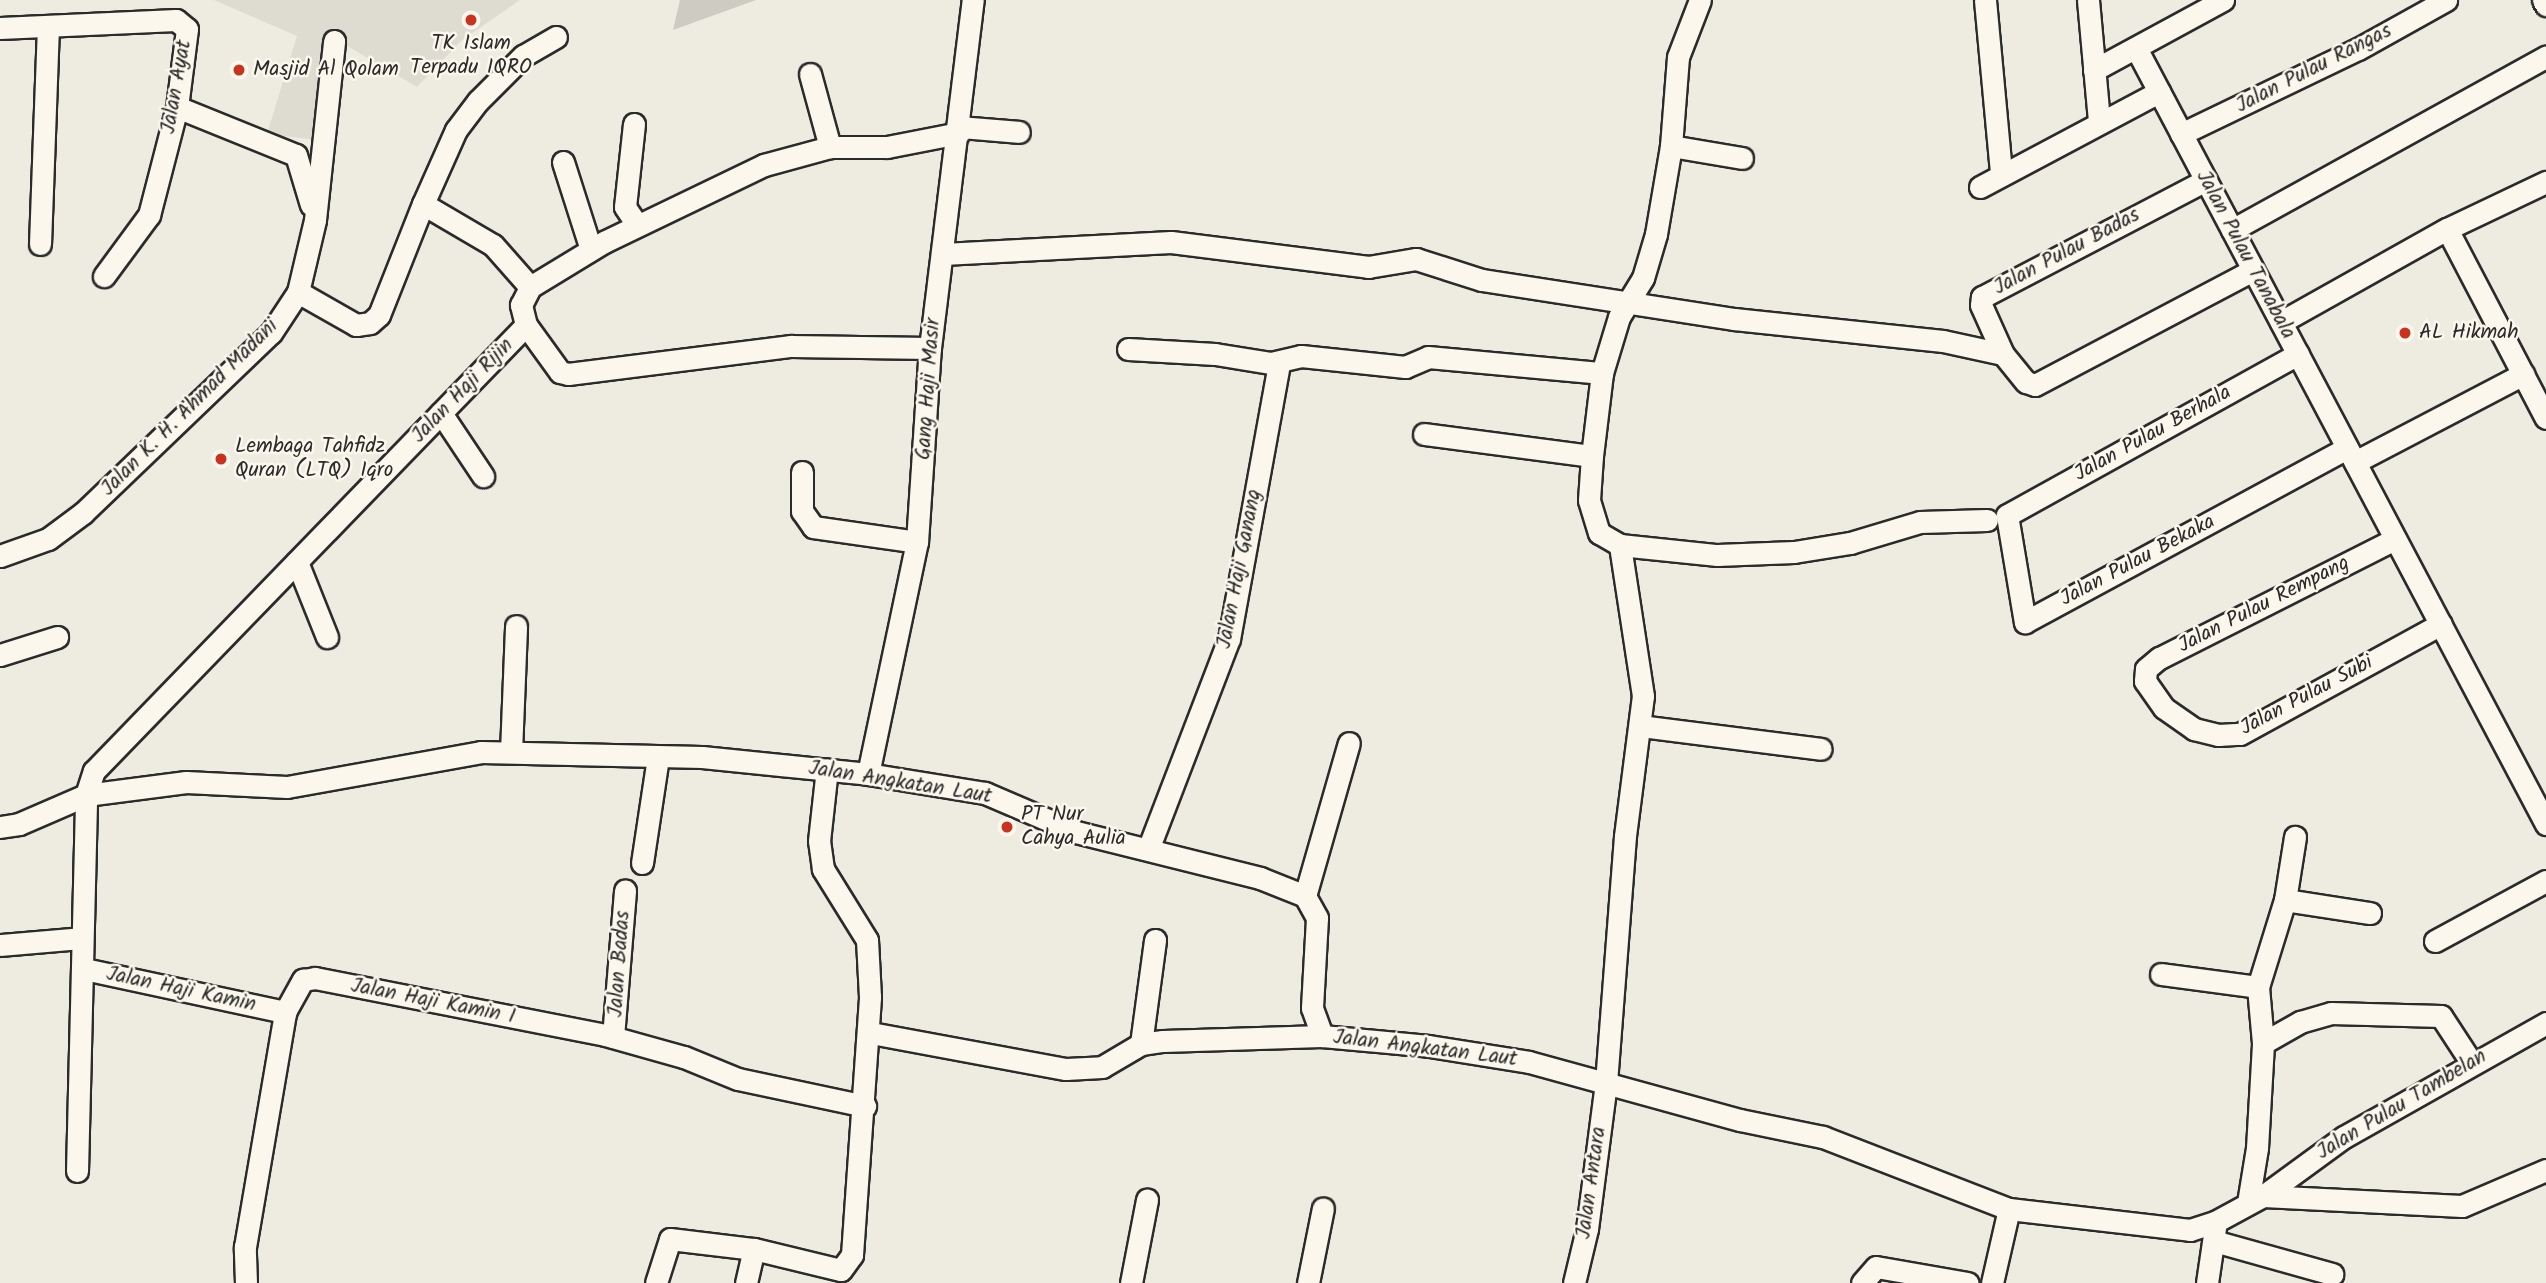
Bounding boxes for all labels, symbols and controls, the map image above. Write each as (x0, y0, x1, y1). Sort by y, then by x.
marker: TK Islam Terpadu IQRO (463, 12, 479, 28)
street label: Jalan Pulau Rangas (2232, 19, 2396, 119)
place label: TK Islam Terpadu IQRO (410, 31, 532, 81)
street label: Jalan Ayat (156, 38, 198, 136)
place label: Masjid Al Qolam (253, 57, 399, 83)
marker: Masjid Al Qolam (231, 62, 247, 78)
street label: Jalan Pulau Tanabala (2190, 166, 2300, 344)
street label: Jalan Pulau Badas (1990, 203, 2144, 301)
street label: Jalan K. H. Ahmad Madani (96, 314, 284, 502)
street label: Gang Haji Masir (911, 317, 947, 461)
place label: AL Hikmah (2419, 320, 2518, 346)
marker: AL Hikmah (2397, 325, 2413, 341)
street label: Jalan Haji Rijin (407, 333, 519, 449)
street label: Jalan Pulau Berhala (2070, 381, 2236, 487)
place label: Lembaga Tahfidz Quran (LTQ) Iqro (235, 434, 393, 484)
marker: Lembaga Tahfidz Quran (LTQ) Iqro (213, 451, 229, 467)
street label: Jalan Haji Ganang (1212, 487, 1268, 651)
street label: Jalan Pulau Bekaka (2056, 510, 2220, 612)
street label: Jalan Pulau Rempang (2174, 551, 2354, 659)
street label: Jalan Pulau Subi (2236, 650, 2378, 742)
street label: Jalan Angkatan Laut (807, 756, 993, 810)
place label: PT Nur Cahya Aulia (1021, 802, 1126, 852)
marker: PT Nur Cahya Aulia (999, 819, 1015, 835)
street label: Jalan Badas (604, 910, 636, 1018)
street label: Jalan Haji Kamin (104, 962, 258, 1018)
street label: Jalan Haji Kamin I (349, 974, 517, 1030)
street label: Jalan Angkatan Laut (1332, 1025, 1518, 1073)
street label: Jalan Pulau Tambelan (2312, 1044, 2492, 1166)
street label: Jalan Antara (1572, 1125, 1612, 1241)

